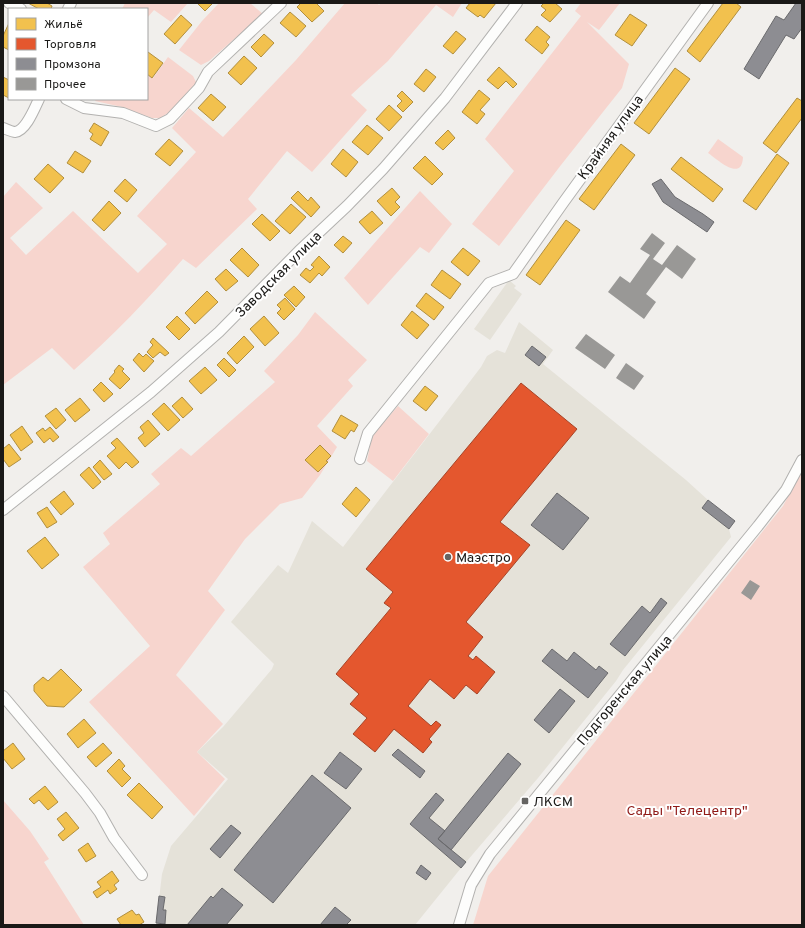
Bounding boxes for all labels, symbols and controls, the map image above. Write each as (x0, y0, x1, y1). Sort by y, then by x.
legend (8, 8, 148, 100)
text: Жильё (44, 17, 83, 33)
text: Торговля (44, 37, 96, 53)
text: Промзона (44, 57, 101, 73)
text: Прочее (44, 77, 86, 93)
street label: Крайняя улица (575, 92, 648, 184)
street label: Заводская улица (232, 228, 326, 322)
place label: Маэстро (456, 550, 511, 567)
marker: Маэстро (443, 552, 453, 562)
street label: Подгоренская улица (574, 632, 676, 750)
place label: ЛКСМ (533, 794, 573, 811)
marker: ЛКСМ (520, 796, 530, 806)
park label: Сады "Телецентр" (626, 803, 748, 820)

